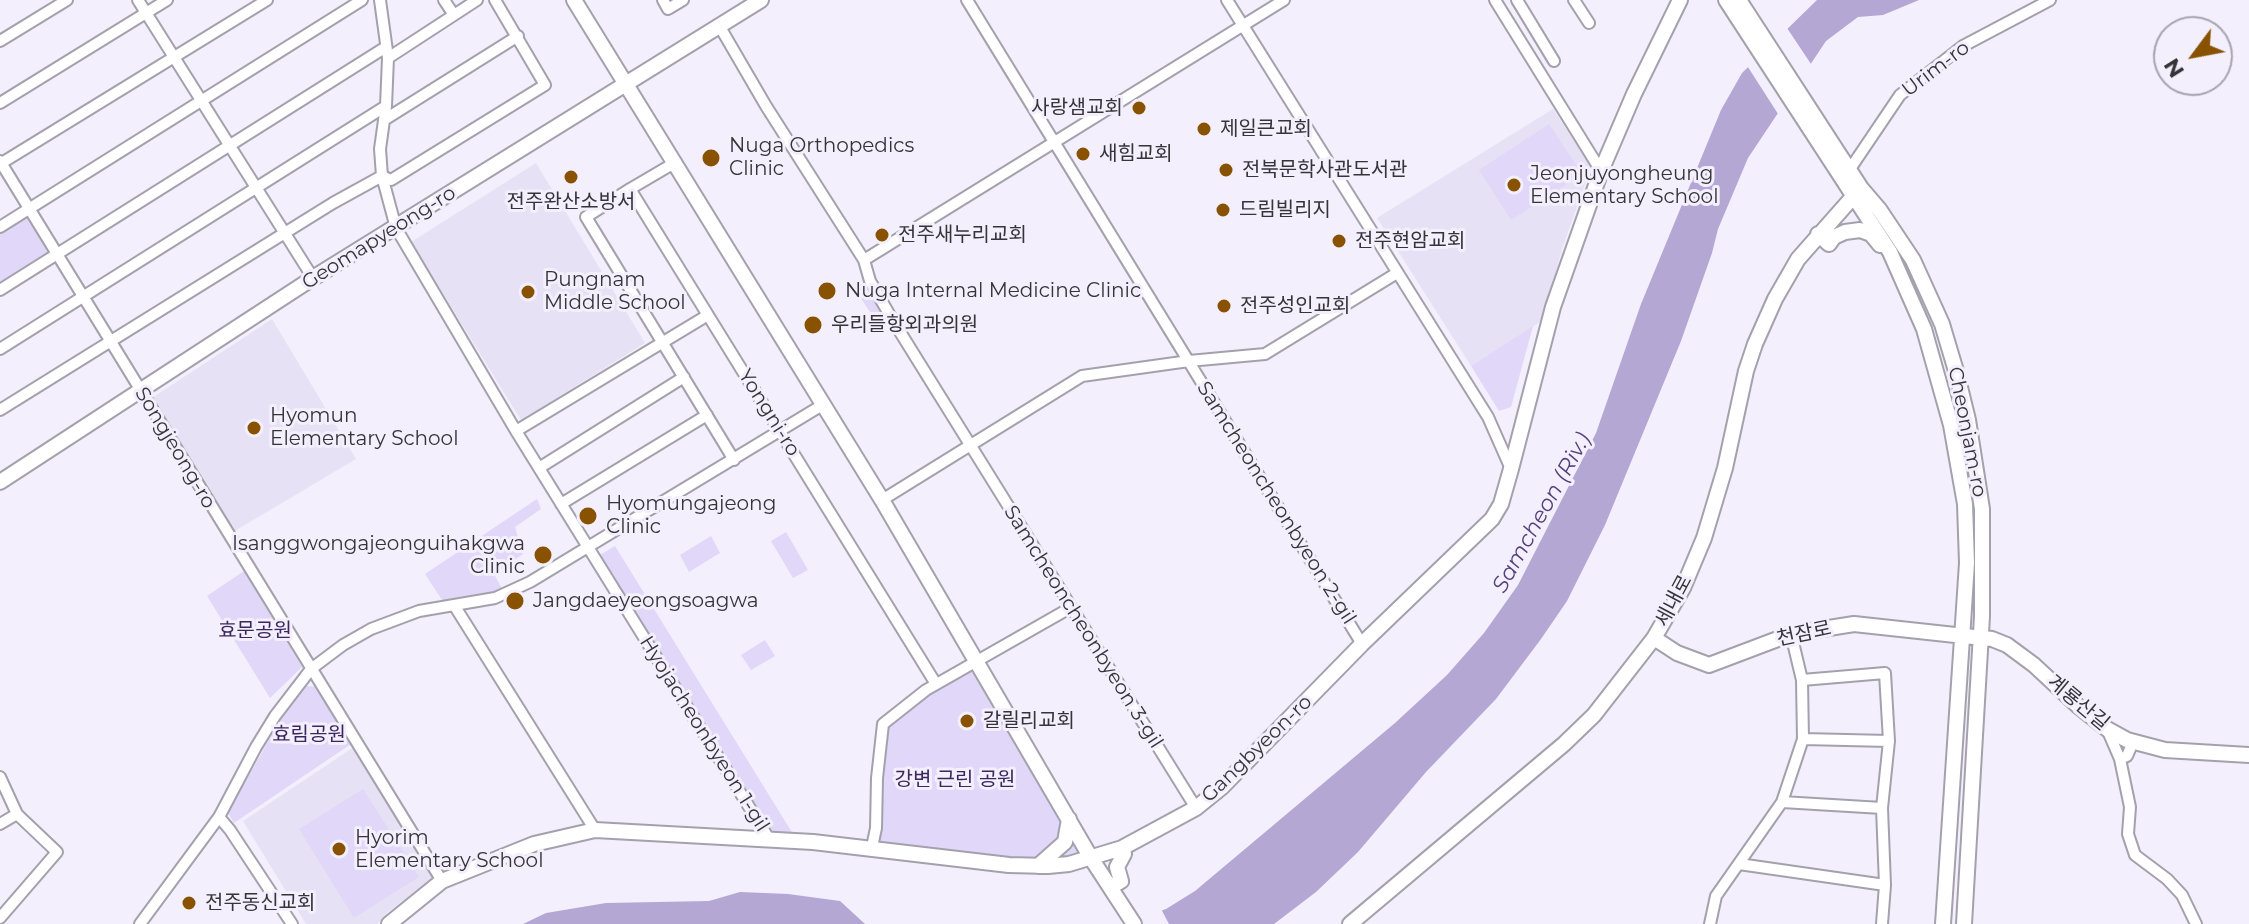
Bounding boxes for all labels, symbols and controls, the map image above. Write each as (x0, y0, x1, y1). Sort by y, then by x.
north arrow (2153, 16, 2233, 96)
street label: Urim-ro (1898, 36, 1974, 102)
text: N (2158, 53, 2190, 83)
place label: 사랑샘교회 (1031, 96, 1123, 120)
marker: 사랑샘교회 (1130, 99, 1148, 117)
place label: 제일큰교회 (1220, 117, 1312, 141)
marker: 제일큰교회 (1195, 120, 1213, 138)
place label: Nuga Orthopedics Clinic (729, 134, 914, 181)
place label: 새힘교회 (1099, 142, 1173, 166)
marker: 새힘교회 (1074, 145, 1092, 163)
marker: Nuga Orthopedics Clinic (700, 147, 722, 169)
place label: 전북문학사관도서관 (1242, 158, 1408, 182)
marker: 전북문학사관도서관 (1217, 161, 1235, 179)
place label: Jeonjuyongheung Elementary School (1530, 162, 1719, 209)
marker: 전주완산소방서 (562, 168, 580, 186)
marker: Jeonjuyongheung Elementary School (1505, 176, 1523, 194)
street label: Geomapyeong-ro (298, 181, 460, 295)
place label: 전주완산소방서 (507, 190, 635, 214)
place label: 드림빌리지 (1239, 198, 1331, 222)
marker: 드림빌리지 (1214, 201, 1232, 219)
place label: 전주새누리교회 (898, 223, 1027, 247)
marker: 전주새누리교회 (873, 226, 891, 244)
place label: 전주현암교회 (1355, 229, 1465, 253)
marker: 전주현암교회 (1330, 232, 1348, 250)
place label: Pungnam Middle School (544, 268, 686, 315)
place label: Nuga Internal Medicine Clinic (845, 279, 1141, 303)
marker: Nuga Internal Medicine Clinic (816, 280, 838, 302)
marker: Pungnam Middle School (519, 283, 537, 301)
place label: 전주성인교회 (1240, 294, 1350, 318)
marker: 전주성인교회 (1215, 297, 1233, 315)
place label: 우리들항외과의원 (831, 313, 978, 337)
marker: 우리들항외과의원 (802, 314, 824, 336)
street label: Yongni-ro (733, 365, 805, 461)
street label: Cheonjam-ro (1943, 365, 1991, 499)
street label: Samcheoncheonbyeon 2-gil (1191, 377, 1361, 629)
street label: Songjeong-ro (129, 383, 221, 513)
place label: Hyomun Elementary School (270, 404, 459, 451)
marker: Hyomun Elementary School (245, 419, 263, 437)
water label: Samcheon (Riv.) (1487, 428, 1597, 598)
place label: Hyomungajeong Clinic (606, 492, 776, 539)
street label: Samcheoncheonbyeon 3-gil (998, 501, 1168, 753)
marker: Hyomungajeong Clinic (577, 505, 599, 527)
place label: Isanggwongajeonguihakgwa Clinic (232, 532, 525, 579)
marker: Isanggwongajeonguihakgwa Clinic (532, 544, 554, 566)
street label: 세내로 (1650, 571, 1698, 631)
place label: Jangdaeyeongsoagwa (533, 589, 758, 613)
marker: Jangdaeyeongsoagwa (504, 590, 526, 612)
street label: 천잠로 (1775, 617, 1833, 651)
park label: 효문공원 (218, 619, 292, 643)
street label: Hyojacheonbyeon 1-gil (634, 632, 774, 836)
street label: 계룡산길 (2042, 670, 2114, 736)
street label: Gangbyeon-ro (1197, 690, 1317, 808)
place label: 갈릴리교회 (983, 709, 1075, 733)
marker: 갈릴리교회 (958, 712, 976, 730)
park label: 효림공원 (272, 723, 346, 747)
park label: 강변 근린 공원 (895, 768, 1015, 792)
place label: Hyorim Elementary School (355, 826, 544, 873)
marker: Hyorim Elementary School (330, 840, 348, 858)
place label: 전주동신교회 (205, 891, 315, 915)
marker: 전주동신교회 (180, 894, 198, 912)

